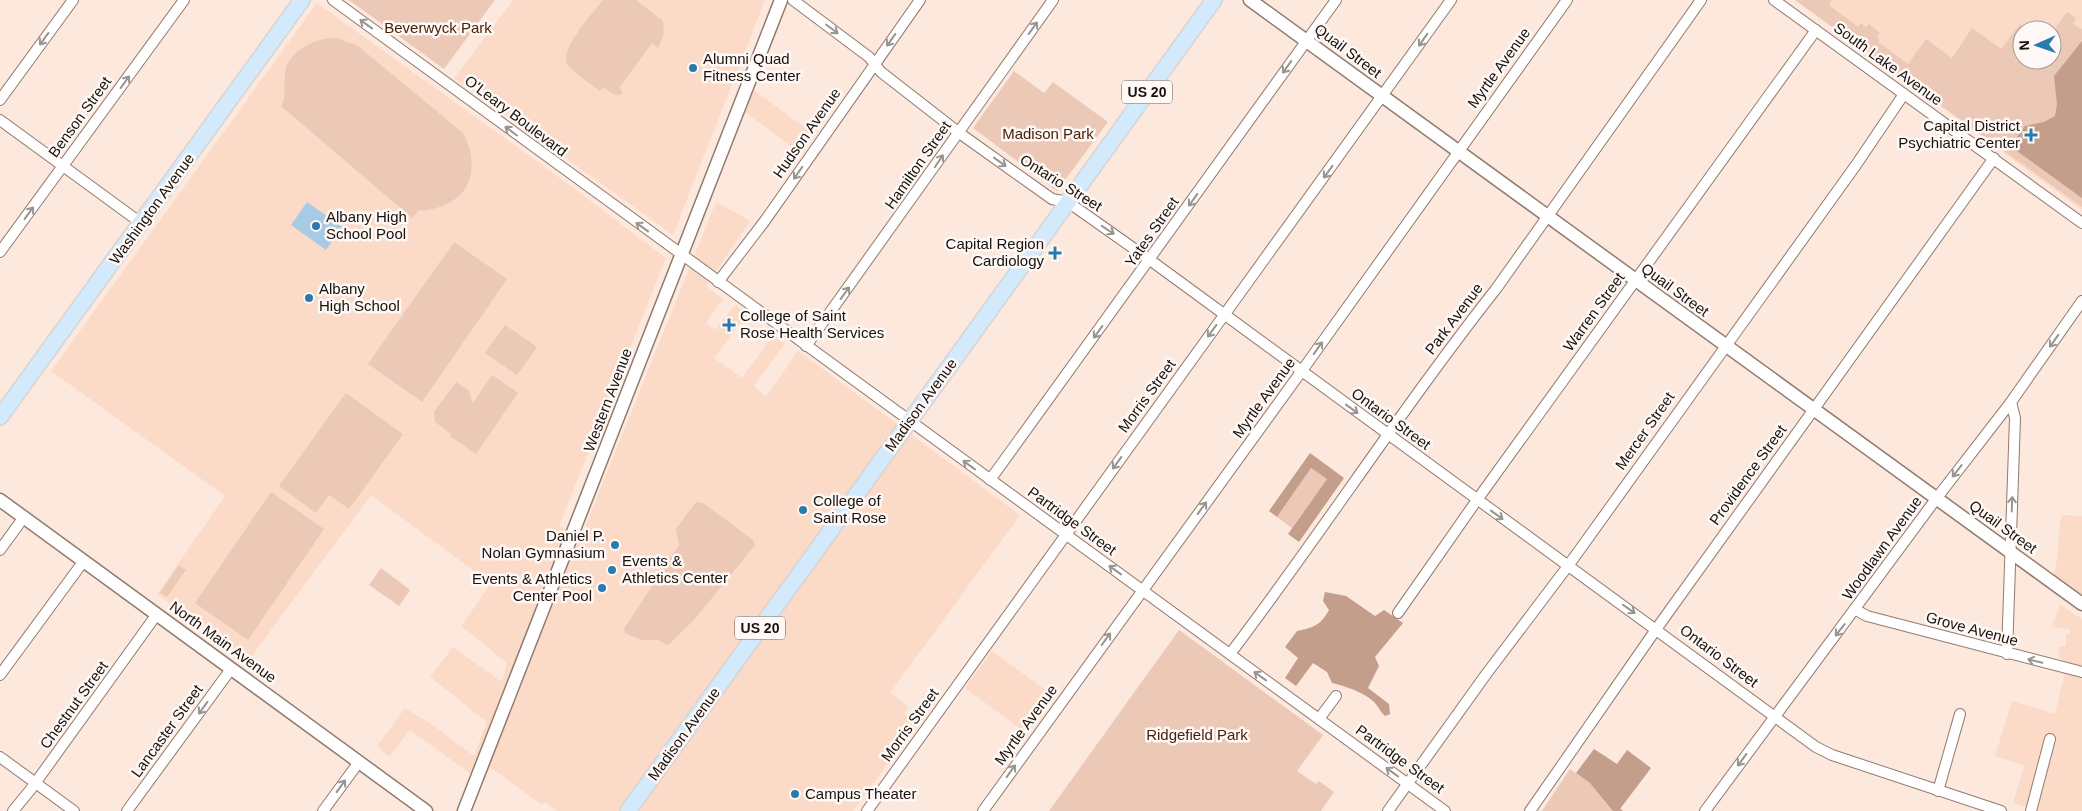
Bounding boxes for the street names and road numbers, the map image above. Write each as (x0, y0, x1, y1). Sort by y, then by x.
street label: South Lake Avenue (1831, 19, 1946, 109)
street label: Quail Street (1312, 20, 1386, 82)
street label: Myrtle Avenue (1464, 24, 1533, 111)
street label: O'Leary Boulevard (462, 72, 571, 160)
street label: Benson Street (45, 73, 115, 160)
road number: US 20 (1122, 80, 1172, 104)
street label: Hudson Avenue (769, 85, 844, 181)
street label: Hamilton Street (881, 117, 955, 212)
street label: Washington Avenue (106, 150, 197, 267)
street label: Ontario Street (1017, 151, 1106, 215)
street label: Yates Street (1121, 193, 1182, 270)
street label: Quail Street (1638, 259, 1713, 320)
street label: Warren Street (1559, 268, 1628, 354)
street label: Park Avenue (1421, 280, 1486, 358)
street label: Western Avenue (580, 346, 635, 454)
street label: Myrtle Avenue (1229, 354, 1298, 441)
street label: Madison Avenue (881, 355, 960, 454)
street label: Morris Street (1114, 355, 1179, 435)
street label: Ontario Street (1349, 384, 1435, 453)
street label: Mercer Street (1612, 388, 1678, 473)
street label: Providence Street (1706, 421, 1790, 528)
street label: Partridge Street (1025, 483, 1120, 559)
street label: Woodlawn Avenue (1838, 493, 1925, 603)
street label: Quail Street (1966, 496, 2041, 557)
street label: North Main Avenue (167, 597, 280, 686)
street label: Grove Avenue (1924, 608, 2020, 649)
road number: US 20 (735, 616, 785, 640)
street label: Ontario Street (1677, 621, 1762, 691)
street label: Chestnut Street (36, 657, 112, 752)
street label: Lancaster Street (127, 681, 206, 780)
street label: Myrtle Avenue (991, 681, 1060, 768)
street label: Madison Avenue (644, 684, 723, 783)
street label: Morris Street (877, 684, 942, 764)
street label: Partridge Street (1353, 721, 1448, 797)

